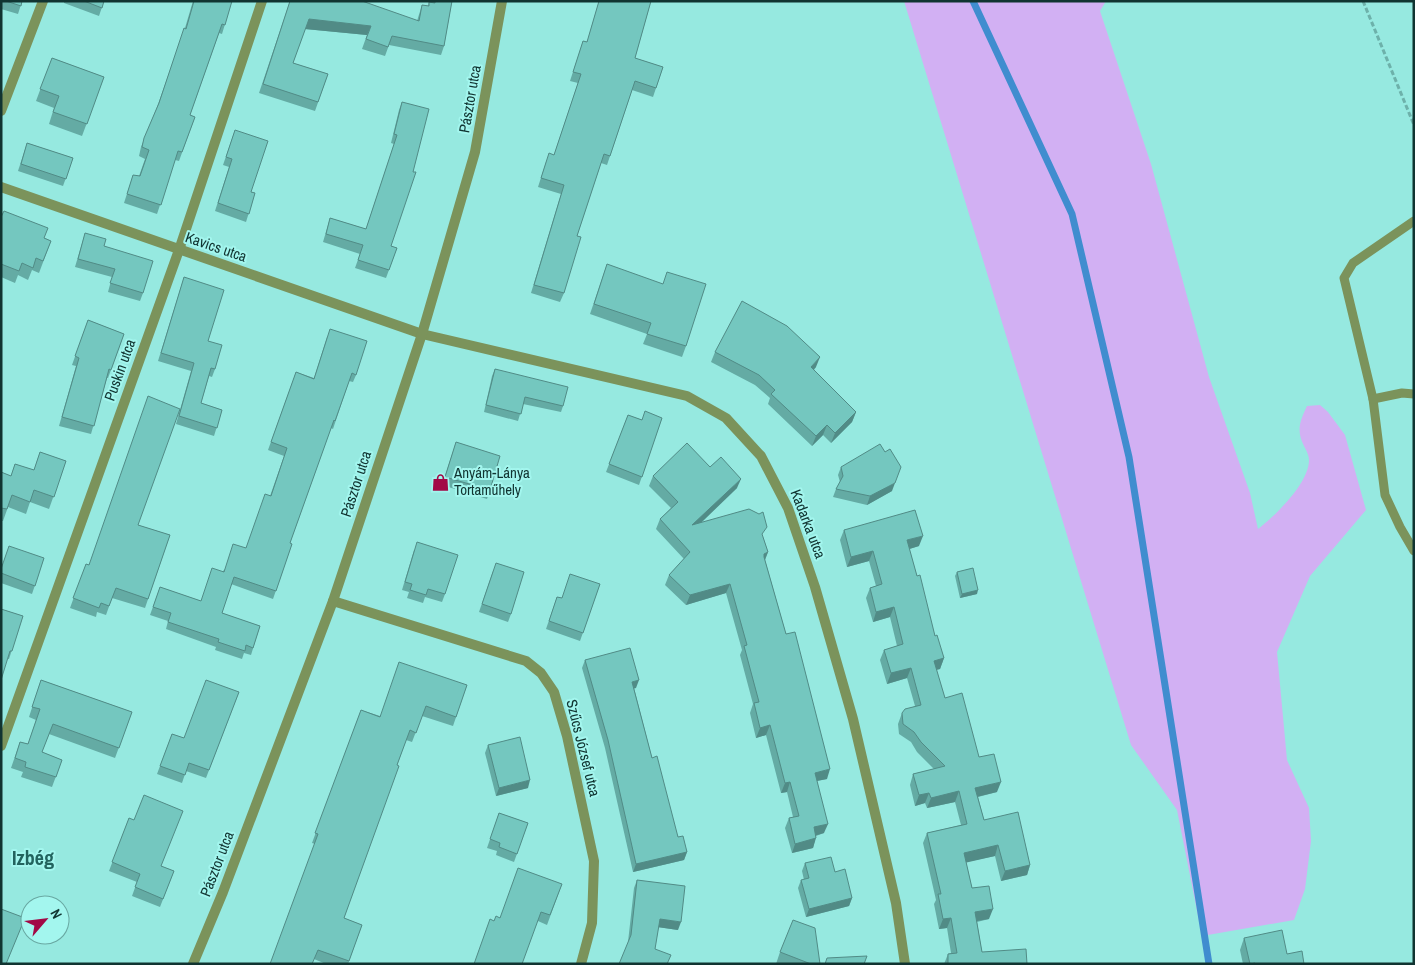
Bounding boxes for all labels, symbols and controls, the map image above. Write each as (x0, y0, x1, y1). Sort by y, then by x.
street label: Pásztor utca (453, 63, 486, 134)
street label: Kavics utca (183, 226, 250, 267)
street label: Puskin utca (99, 336, 140, 404)
street label: Pásztor utca (335, 448, 376, 520)
place label: Anyám-Lánya Tortaműhely (453, 462, 530, 500)
shop icon: Anyám-Lánya Tortaműhely (430, 472, 450, 492)
street label: Kadarka utca (786, 486, 831, 562)
street label: Szűcs József utca (561, 697, 606, 799)
street label: Pásztor utca (194, 828, 239, 900)
district label: Izbég (12, 844, 54, 871)
north arrow (20, 895, 70, 945)
text: N (47, 906, 66, 922)

